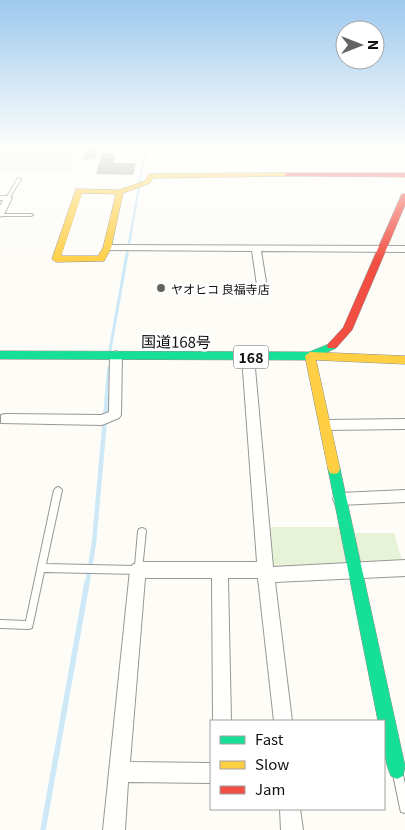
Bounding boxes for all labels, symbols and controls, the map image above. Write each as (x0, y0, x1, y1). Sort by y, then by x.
north arrow (335, 20, 385, 70)
text: N (364, 40, 384, 50)
place label: ヤオヒコ 良福寺店 (171, 280, 270, 297)
marker: ヤオヒコ 良福寺店 (155, 282, 167, 294)
street label: 国道168号 (141, 330, 211, 352)
road number: 168 (234, 346, 268, 368)
legend (210, 720, 385, 810)
text: Fast (255, 728, 284, 749)
text: Slow (255, 753, 289, 774)
text: Jam (255, 778, 285, 799)

